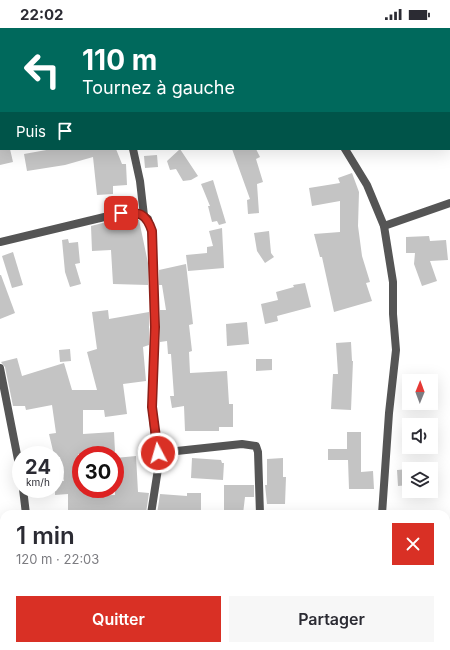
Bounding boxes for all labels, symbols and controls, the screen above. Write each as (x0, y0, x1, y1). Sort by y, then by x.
text: 22:02 (20, 5, 63, 24)
text: 110 m (82, 43, 157, 77)
icon: left (16, 44, 68, 96)
text: Tournez à gauche (82, 77, 235, 98)
icon: arrive (54, 120, 76, 142)
text: Puis (16, 122, 46, 141)
pin (104, 196, 138, 230)
icon: arrive (110, 202, 132, 224)
north arrow (402, 374, 438, 410)
map controls (402, 374, 438, 498)
button: sound (402, 418, 438, 454)
position arrow (137, 432, 179, 474)
speed limit sign: 30 (72, 446, 124, 498)
text: 24 (25, 455, 51, 479)
button: layers (402, 462, 438, 498)
text: km/h (26, 476, 50, 488)
text: 1 min (16, 521, 75, 550)
button: close (392, 523, 434, 565)
text: 120 m · 22:03 (16, 551, 99, 567)
button: Quitter (16, 596, 221, 642)
button: Partager (229, 596, 434, 642)

